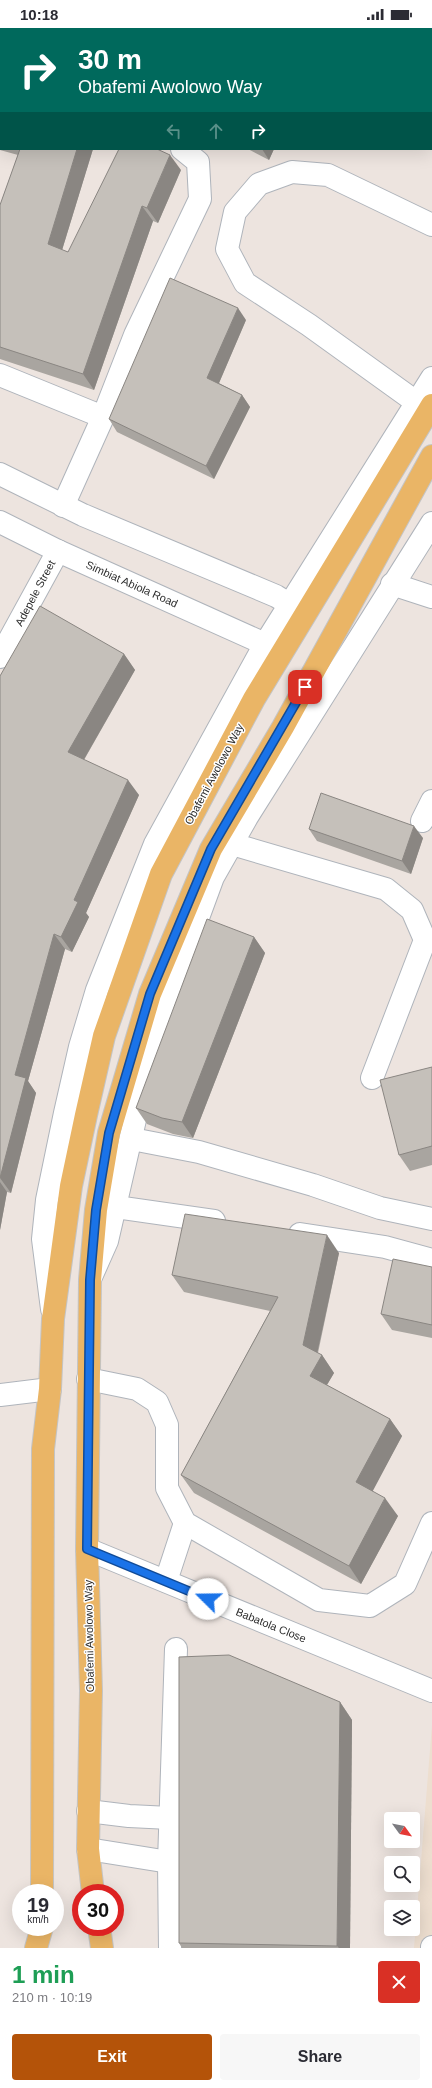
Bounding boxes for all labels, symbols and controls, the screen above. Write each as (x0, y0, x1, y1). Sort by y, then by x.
text: 10:18 (20, 6, 58, 23)
icon: right (12, 44, 64, 96)
text: 30 m (78, 44, 142, 75)
text: Obafemi Awolowo Way (78, 77, 262, 97)
icon: left (163, 120, 185, 142)
icon: ahead (205, 120, 227, 142)
icon: right (247, 120, 269, 142)
street label: Adepele Street (13, 558, 57, 628)
street label: Simbiat Abiola Road (84, 558, 180, 610)
pin (288, 670, 322, 704)
icon: arrive (294, 676, 316, 698)
street label: Obafemi Awolowo Way (182, 721, 246, 826)
position arrow (187, 1578, 229, 1620)
street label: Obafemi Awolowo Way (82, 1579, 96, 1692)
street label: Babatola Close (234, 1605, 308, 1645)
north arrow (384, 1812, 420, 1848)
map controls (384, 1812, 420, 1936)
button: search (384, 1856, 420, 1892)
speed limit sign: 30 (72, 1884, 124, 1936)
text: 19 (27, 1894, 49, 1916)
button: layers (384, 1900, 420, 1936)
text: km/h (27, 1914, 49, 1925)
text: 1 min (12, 1961, 75, 1988)
button: close (378, 1961, 420, 2003)
text: 210 m · 10:19 (12, 1990, 92, 2005)
button: Exit (12, 2034, 212, 2080)
button: Share (220, 2034, 420, 2080)

